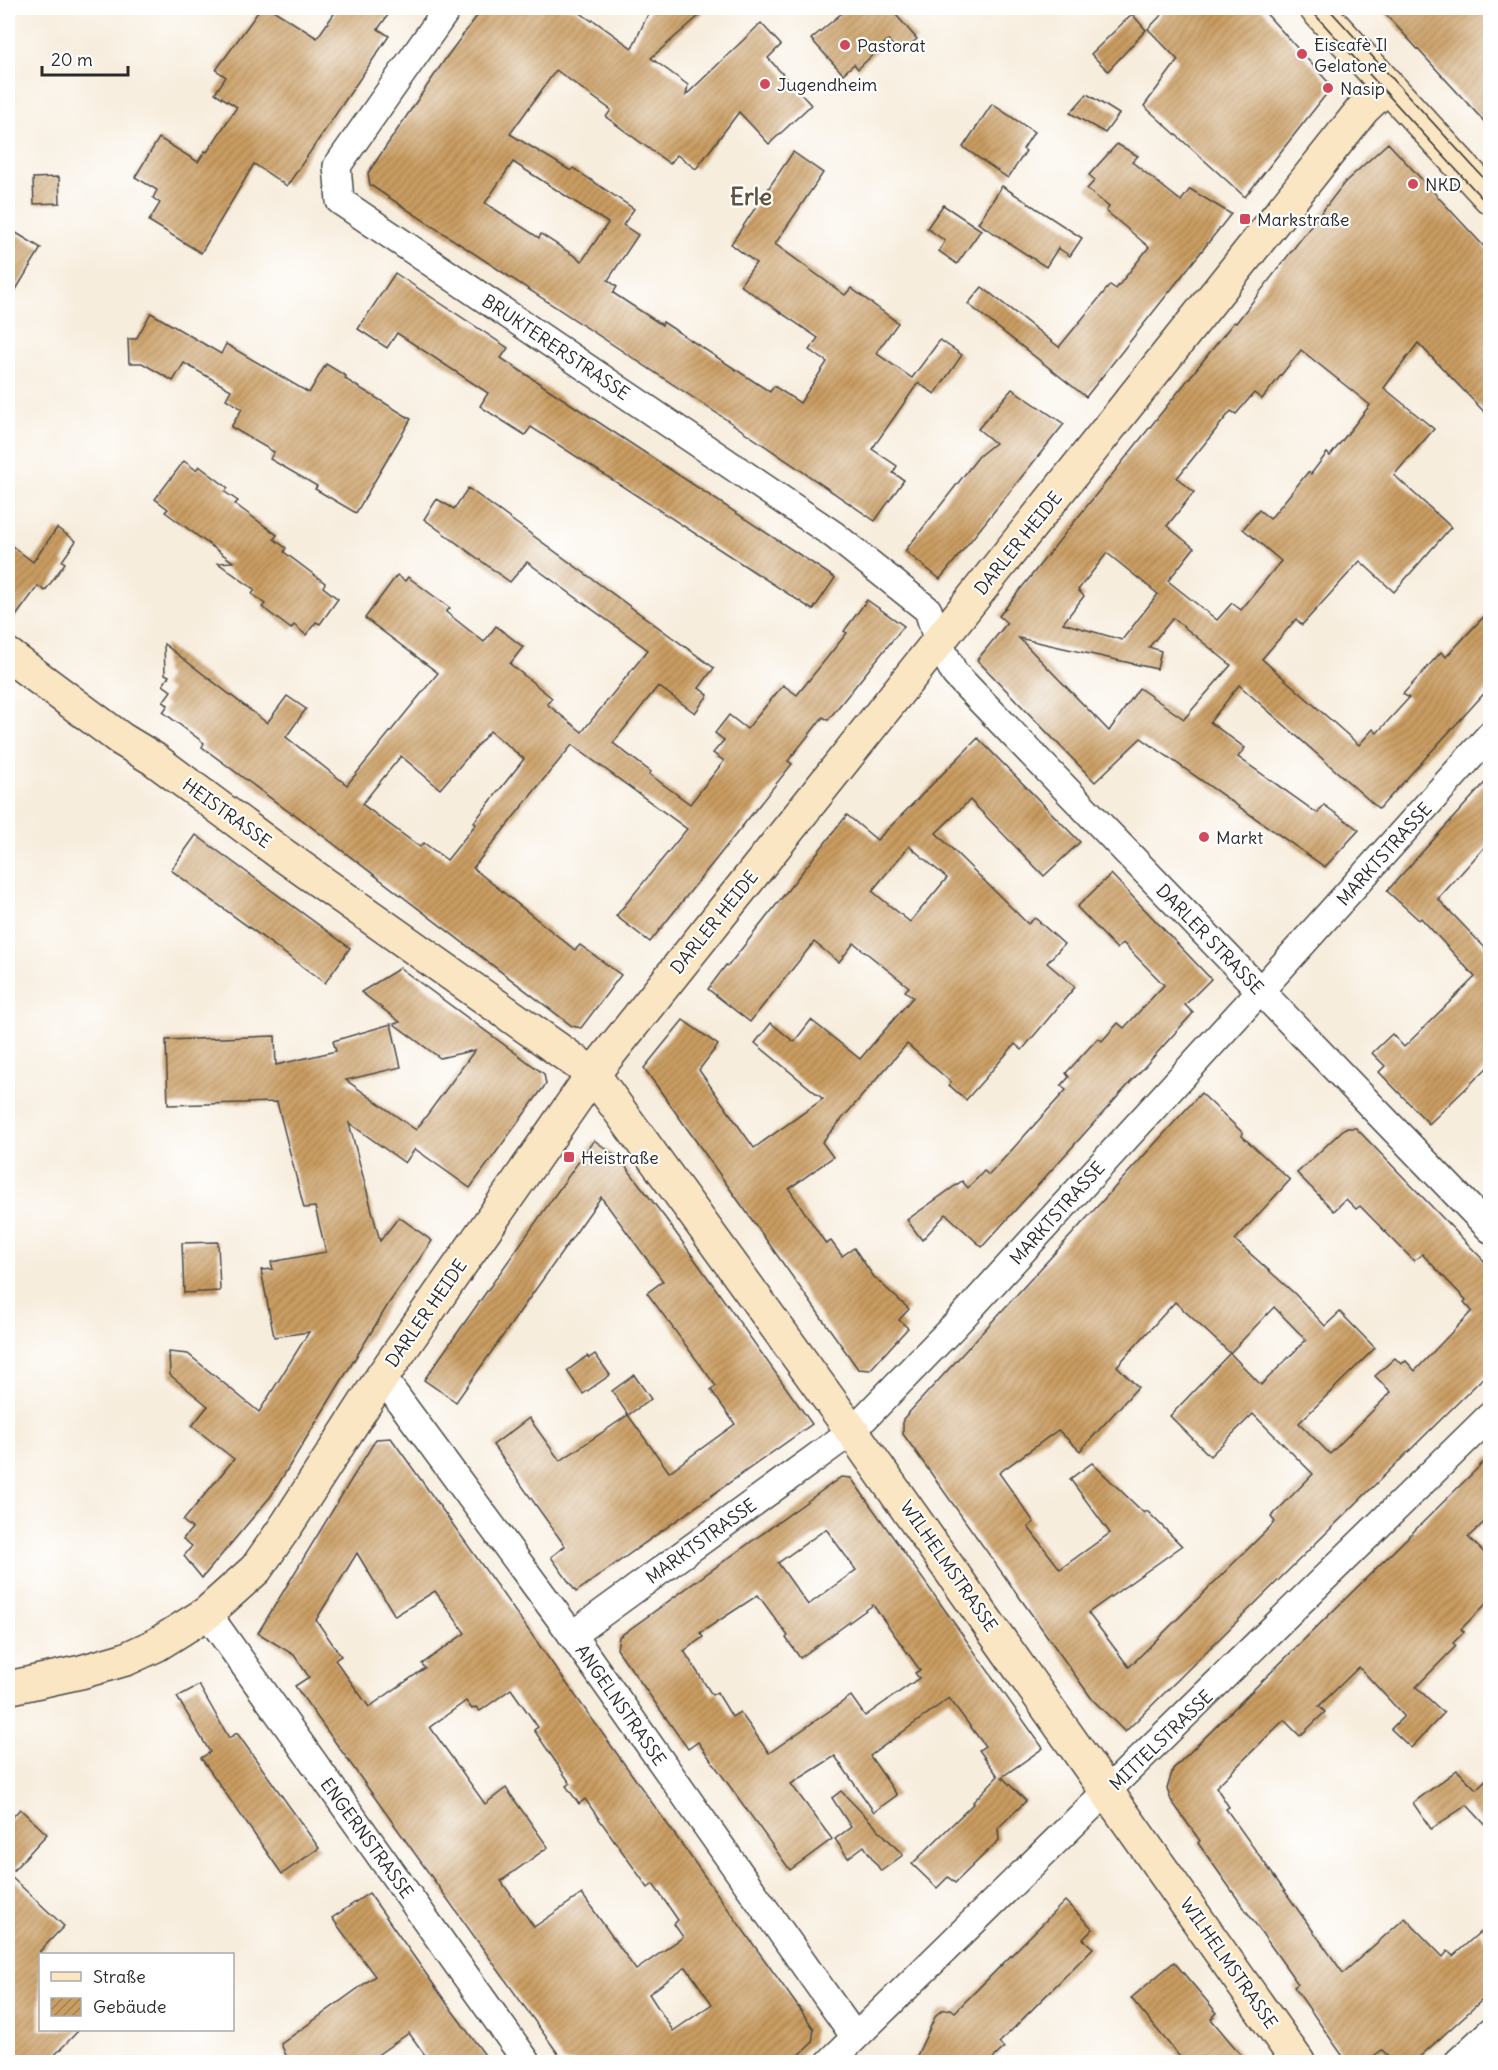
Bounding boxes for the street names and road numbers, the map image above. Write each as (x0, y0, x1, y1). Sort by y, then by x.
street label: BRUKTERERSTRASSE (478, 289, 634, 405)
street label: DARLER HEIDE (969, 487, 1067, 599)
street label: HEISTRASSE (178, 773, 276, 853)
street label: MARKTSTRASSE (1332, 798, 1436, 910)
street label: DARLER HEIDE (665, 866, 763, 978)
street label: DARLER STRASSE (1151, 879, 1269, 999)
street label: MARKTSTRASSE (1005, 1157, 1109, 1269)
street label: DARLER HEIDE (380, 1255, 472, 1371)
street label: MARKTSTRASSE (641, 1493, 761, 1589)
street label: WILHELMSTRASSE (895, 1496, 1003, 1636)
street label: ANGELNSTRASSE (571, 1640, 671, 1770)
street label: MITTELSTRASSE (1105, 1685, 1217, 1795)
street label: ENGERNSTRASSE (316, 1773, 418, 1903)
street label: WILHELMSTRASSE (1175, 1893, 1283, 2033)

